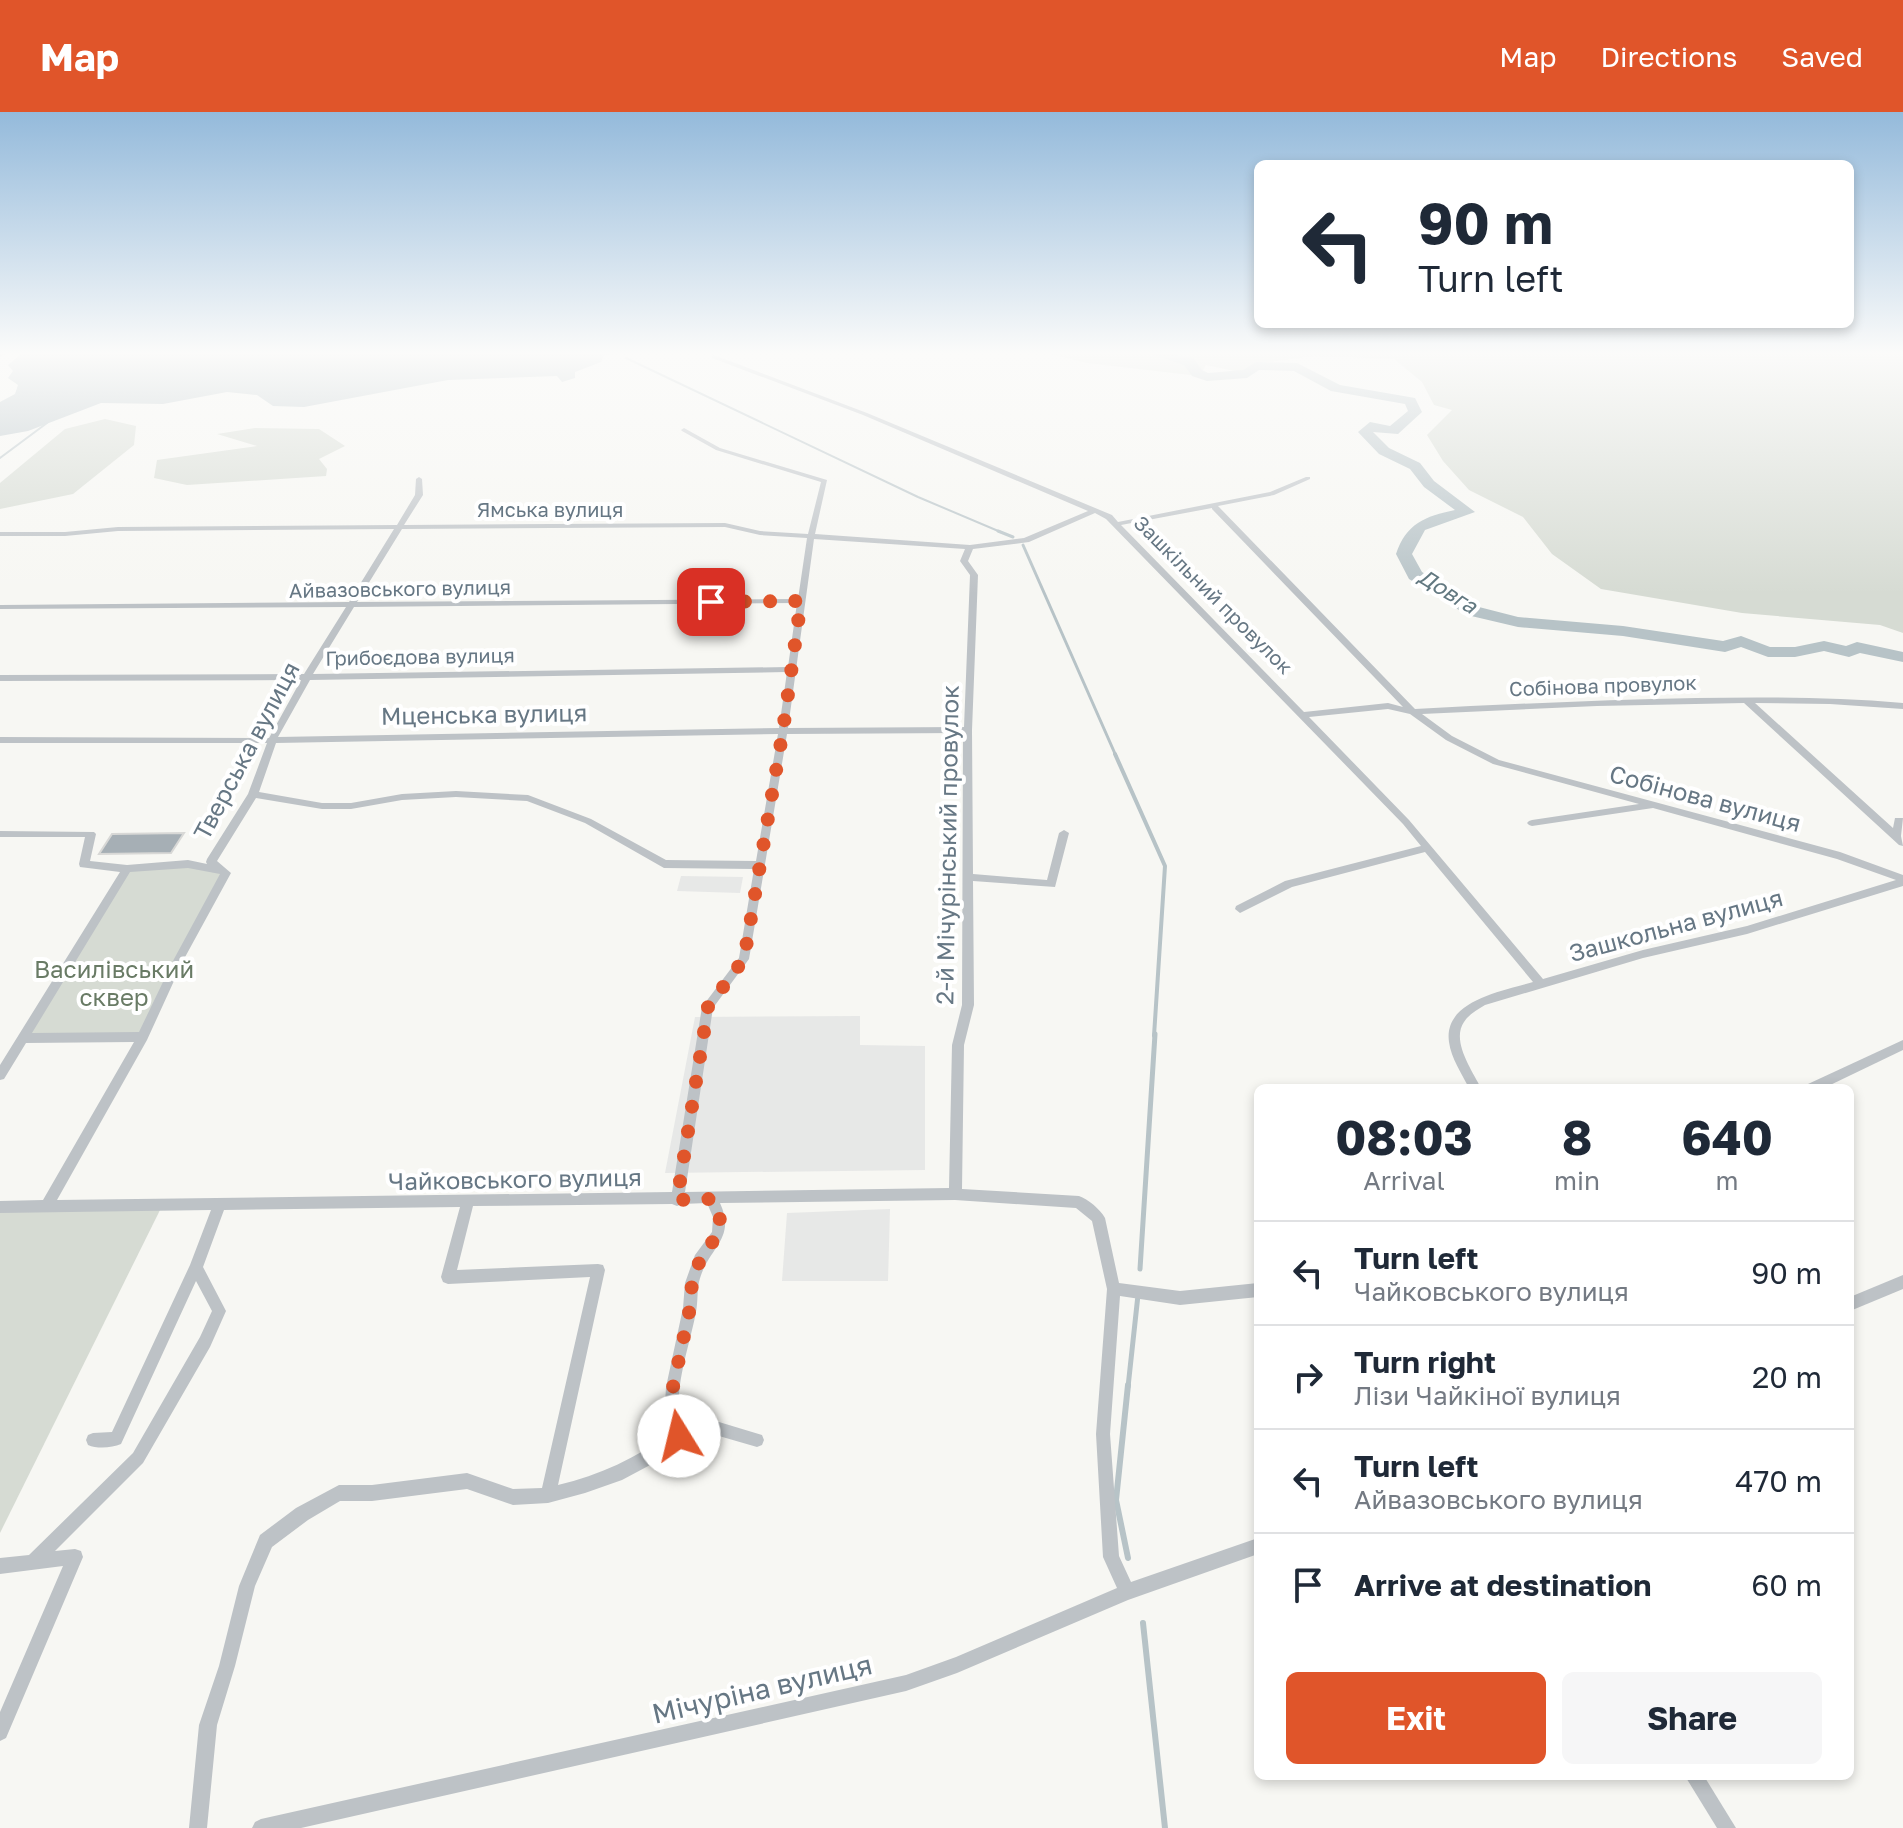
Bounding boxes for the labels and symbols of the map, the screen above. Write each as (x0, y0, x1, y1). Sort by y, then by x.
street label: Ямська вулиця (477, 497, 623, 521)
street label: Зашкільний провулок (1130, 510, 1298, 678)
water label: Довга (1413, 562, 1484, 620)
pin (677, 568, 745, 636)
street label: Айвазовського вулиця (289, 574, 511, 602)
street label: Грибоєдова вулиця (325, 642, 515, 670)
street label: Тверська вулиця (187, 656, 305, 844)
street label: Собінова провулок (1509, 670, 1697, 700)
street label: 2-й Мічурінський провулок (929, 685, 964, 1005)
street label: Мценська вулиця (381, 697, 587, 730)
street label: Собінова вулиця (1606, 758, 1804, 837)
street label: Зашкольна вулиця (1566, 882, 1786, 967)
park label: Василівський сквер (34, 954, 194, 1011)
street label: Чайковського вулиця (388, 1162, 642, 1195)
position arrow (637, 1394, 721, 1478)
street label: Мічуріна вулиця (649, 1647, 875, 1730)

